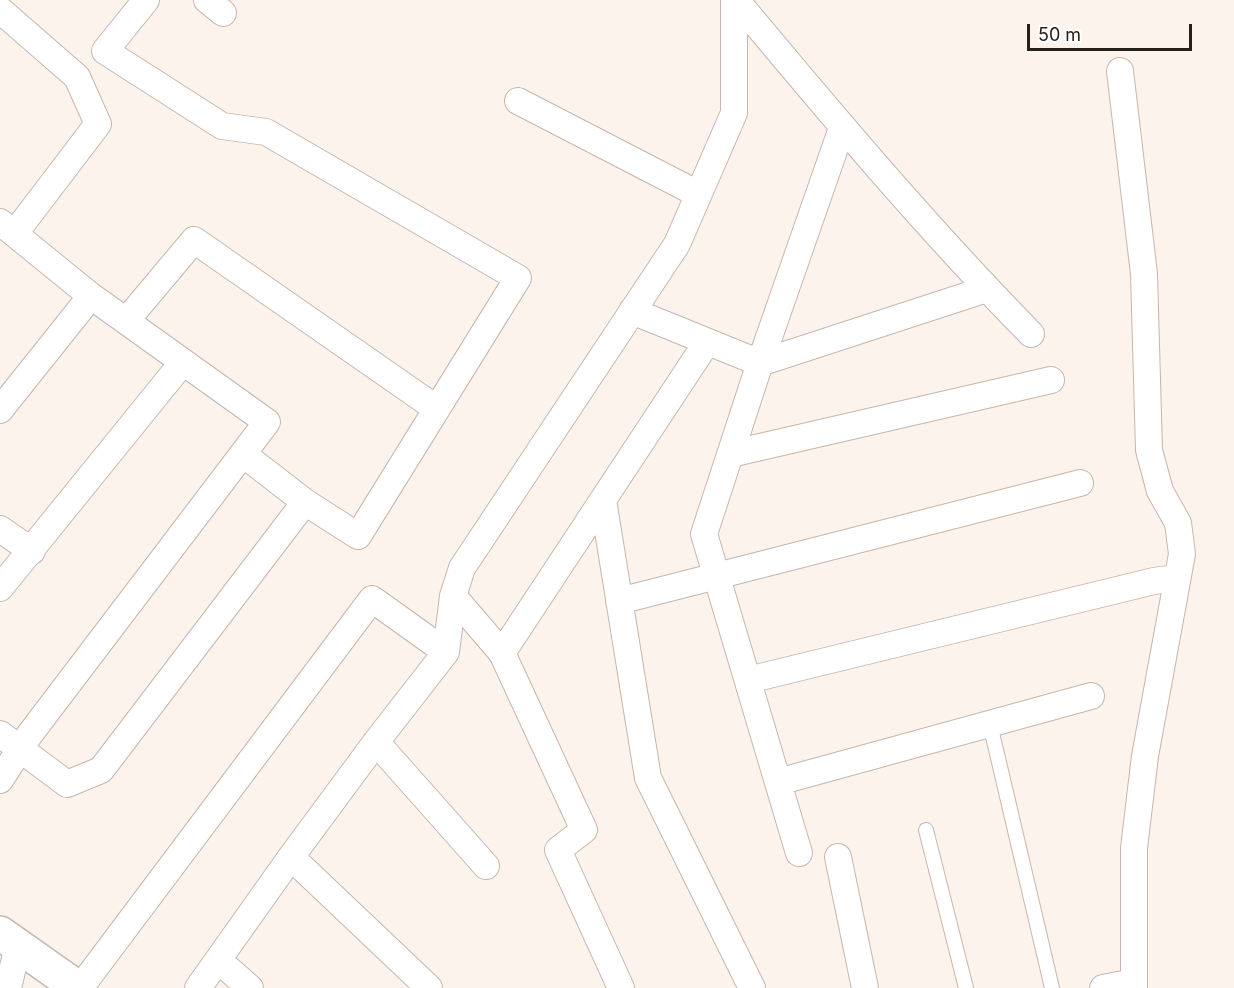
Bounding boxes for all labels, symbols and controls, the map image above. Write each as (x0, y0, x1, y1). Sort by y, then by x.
scale bar (1030, 12, 1195, 50)
text: 50 m (1038, 24, 1081, 45)

